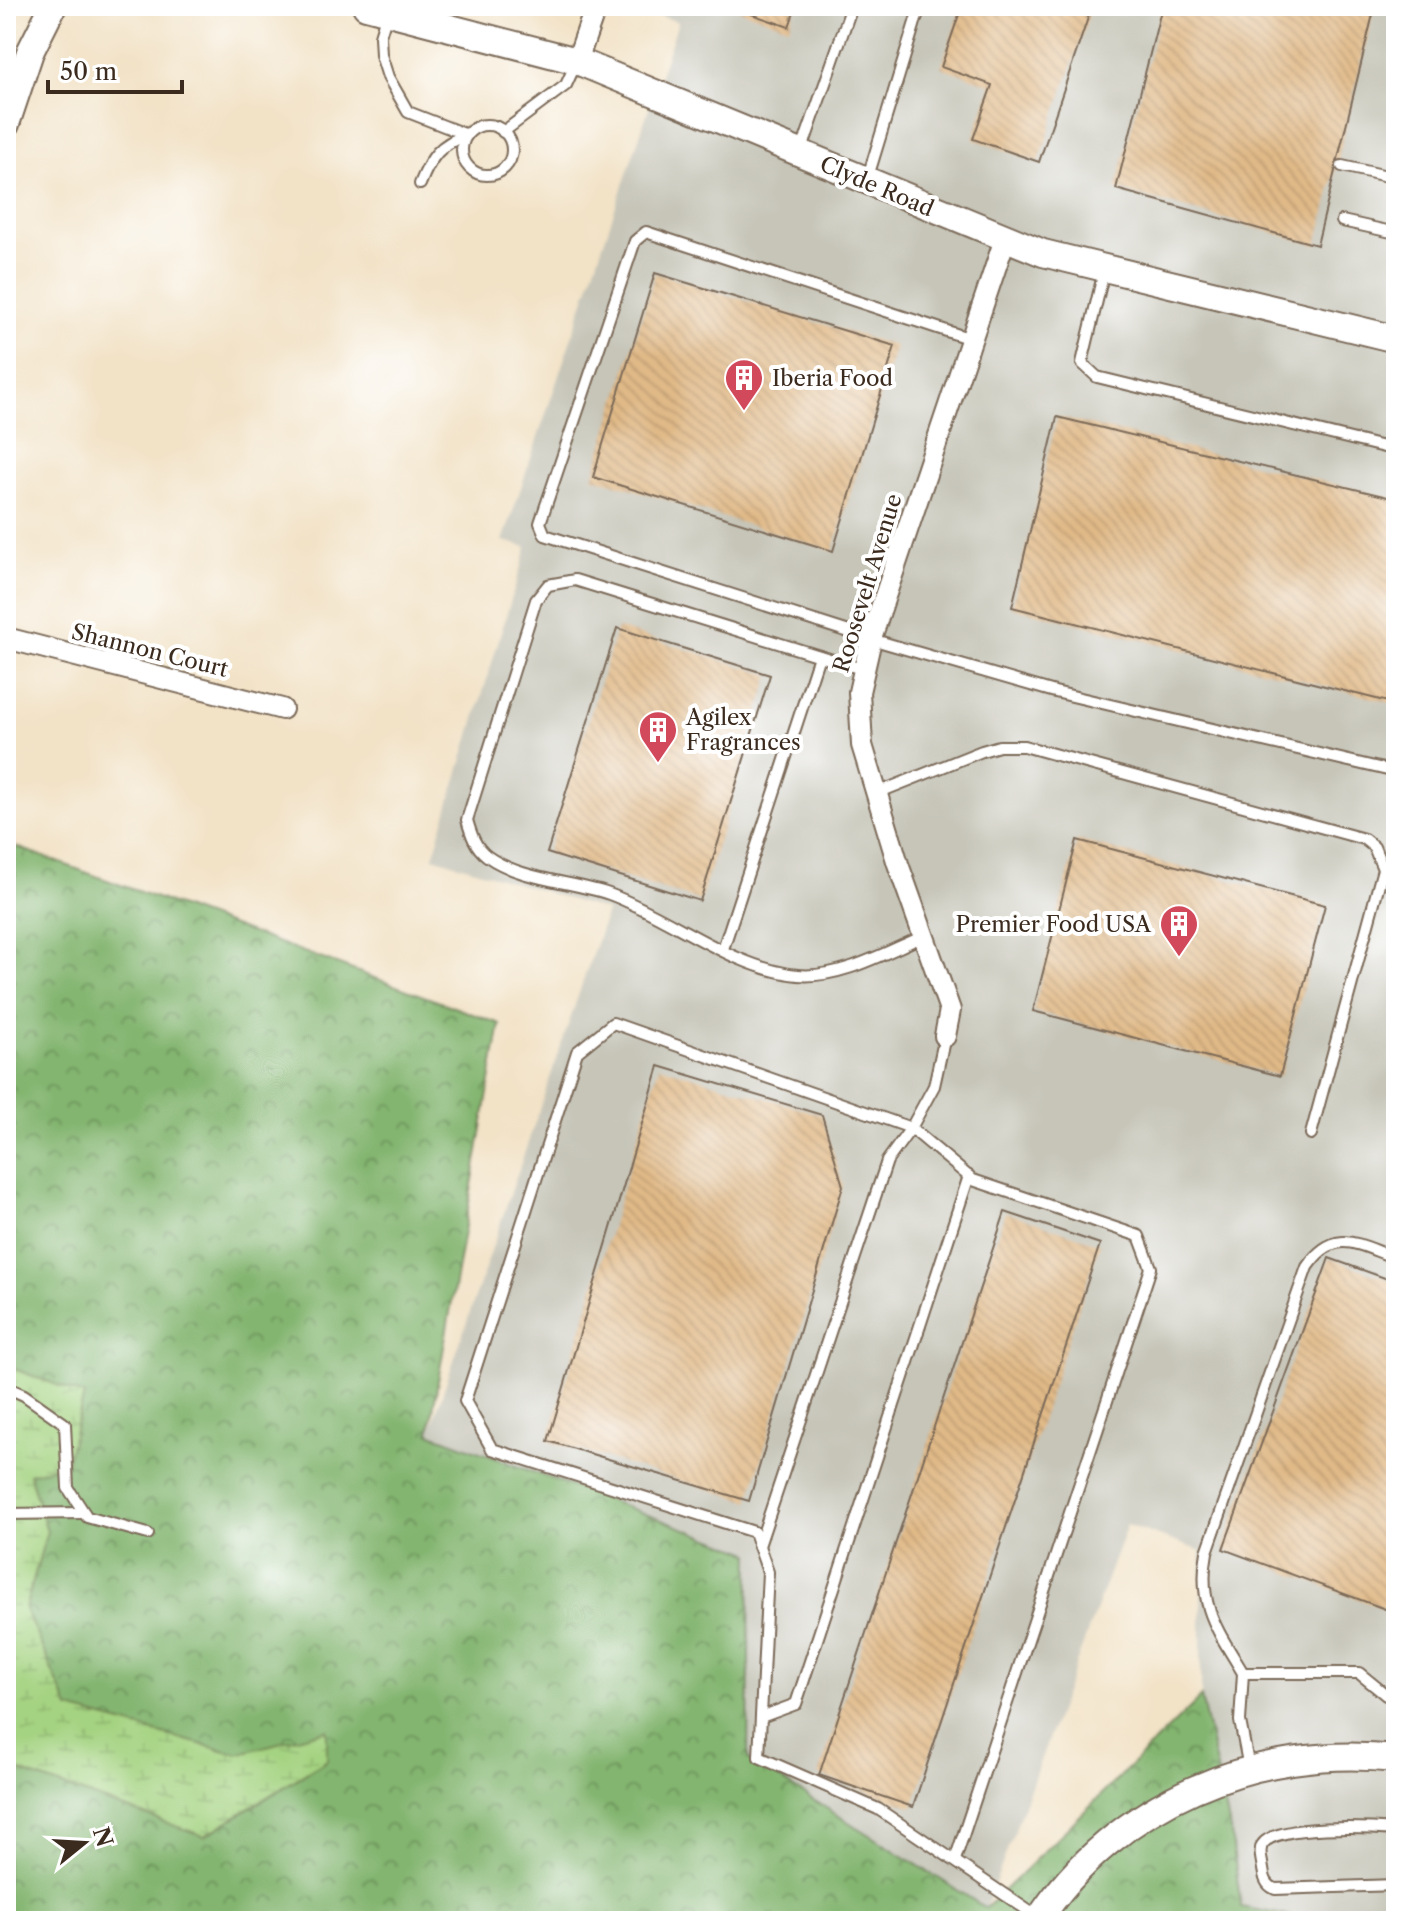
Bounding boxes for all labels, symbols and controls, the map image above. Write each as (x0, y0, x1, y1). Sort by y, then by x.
scale bar (48, 44, 182, 94)
text: 50 m (60, 57, 117, 86)
street label: Clyde Road (816, 150, 938, 223)
building icon: Iberia Food (723, 357, 765, 412)
place label: Iberia Food (772, 365, 893, 392)
street label: Roosevelt Avenue (827, 491, 908, 676)
street label: Shannon Court (69, 618, 231, 683)
place label: Agilex Fragrances (685, 704, 801, 756)
building icon: Agilex Fragrances (637, 709, 679, 764)
building icon: Premier Food USA (1158, 903, 1200, 958)
place label: Premier Food USA (955, 911, 1152, 938)
north arrow (44, 1803, 124, 1883)
text: N (87, 1824, 118, 1850)

